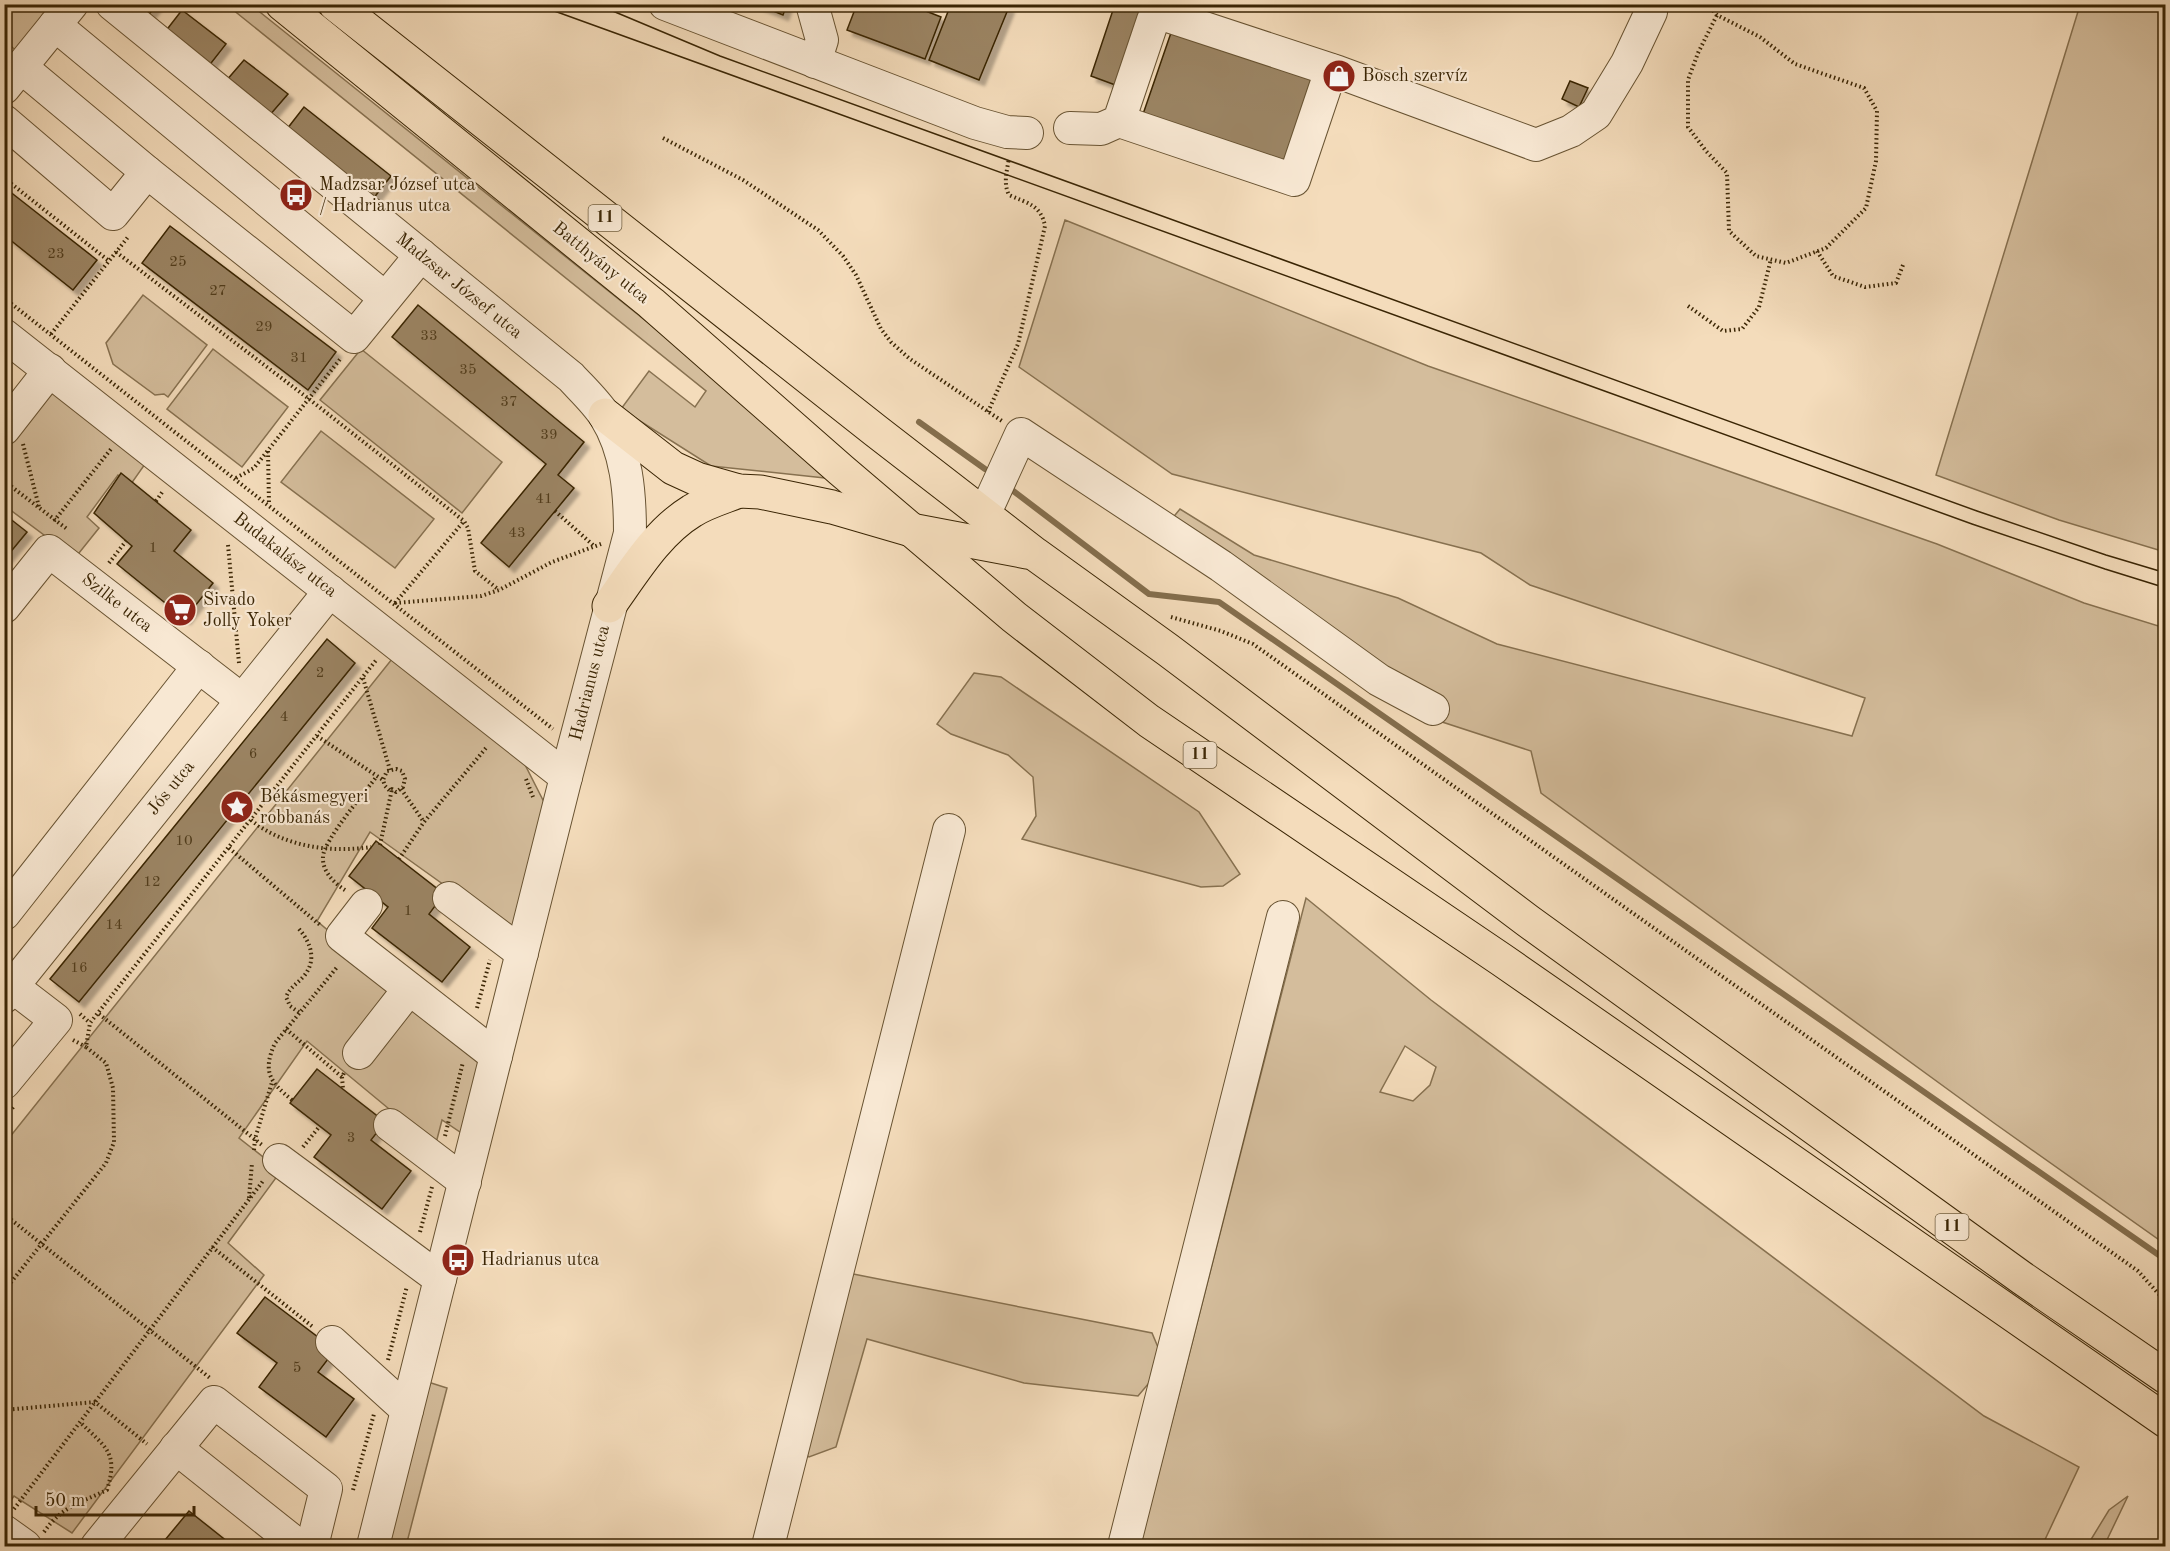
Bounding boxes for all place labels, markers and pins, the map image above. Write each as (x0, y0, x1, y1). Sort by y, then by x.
shop icon: Bosch szervíz (1321, 58, 1357, 94)
place label: Bosch szervíz (1362, 67, 1468, 85)
place label: Madzsar József utca / Hadrianus utca (319, 176, 476, 215)
bus stop icon: Madzsar József utca / Hadrianus utca (278, 177, 314, 213)
place label: Sivado Jolly Yoker (203, 591, 292, 630)
supermarket icon: Sivado Jolly Yoker (162, 592, 198, 628)
place label: Békásmegyeri robbanás (260, 788, 368, 827)
place icon: Békásmegyeri robbanás (219, 789, 255, 825)
bus stop icon: Hadrianus utca (440, 1242, 476, 1278)
place label: Hadrianus utca (481, 1251, 600, 1269)

